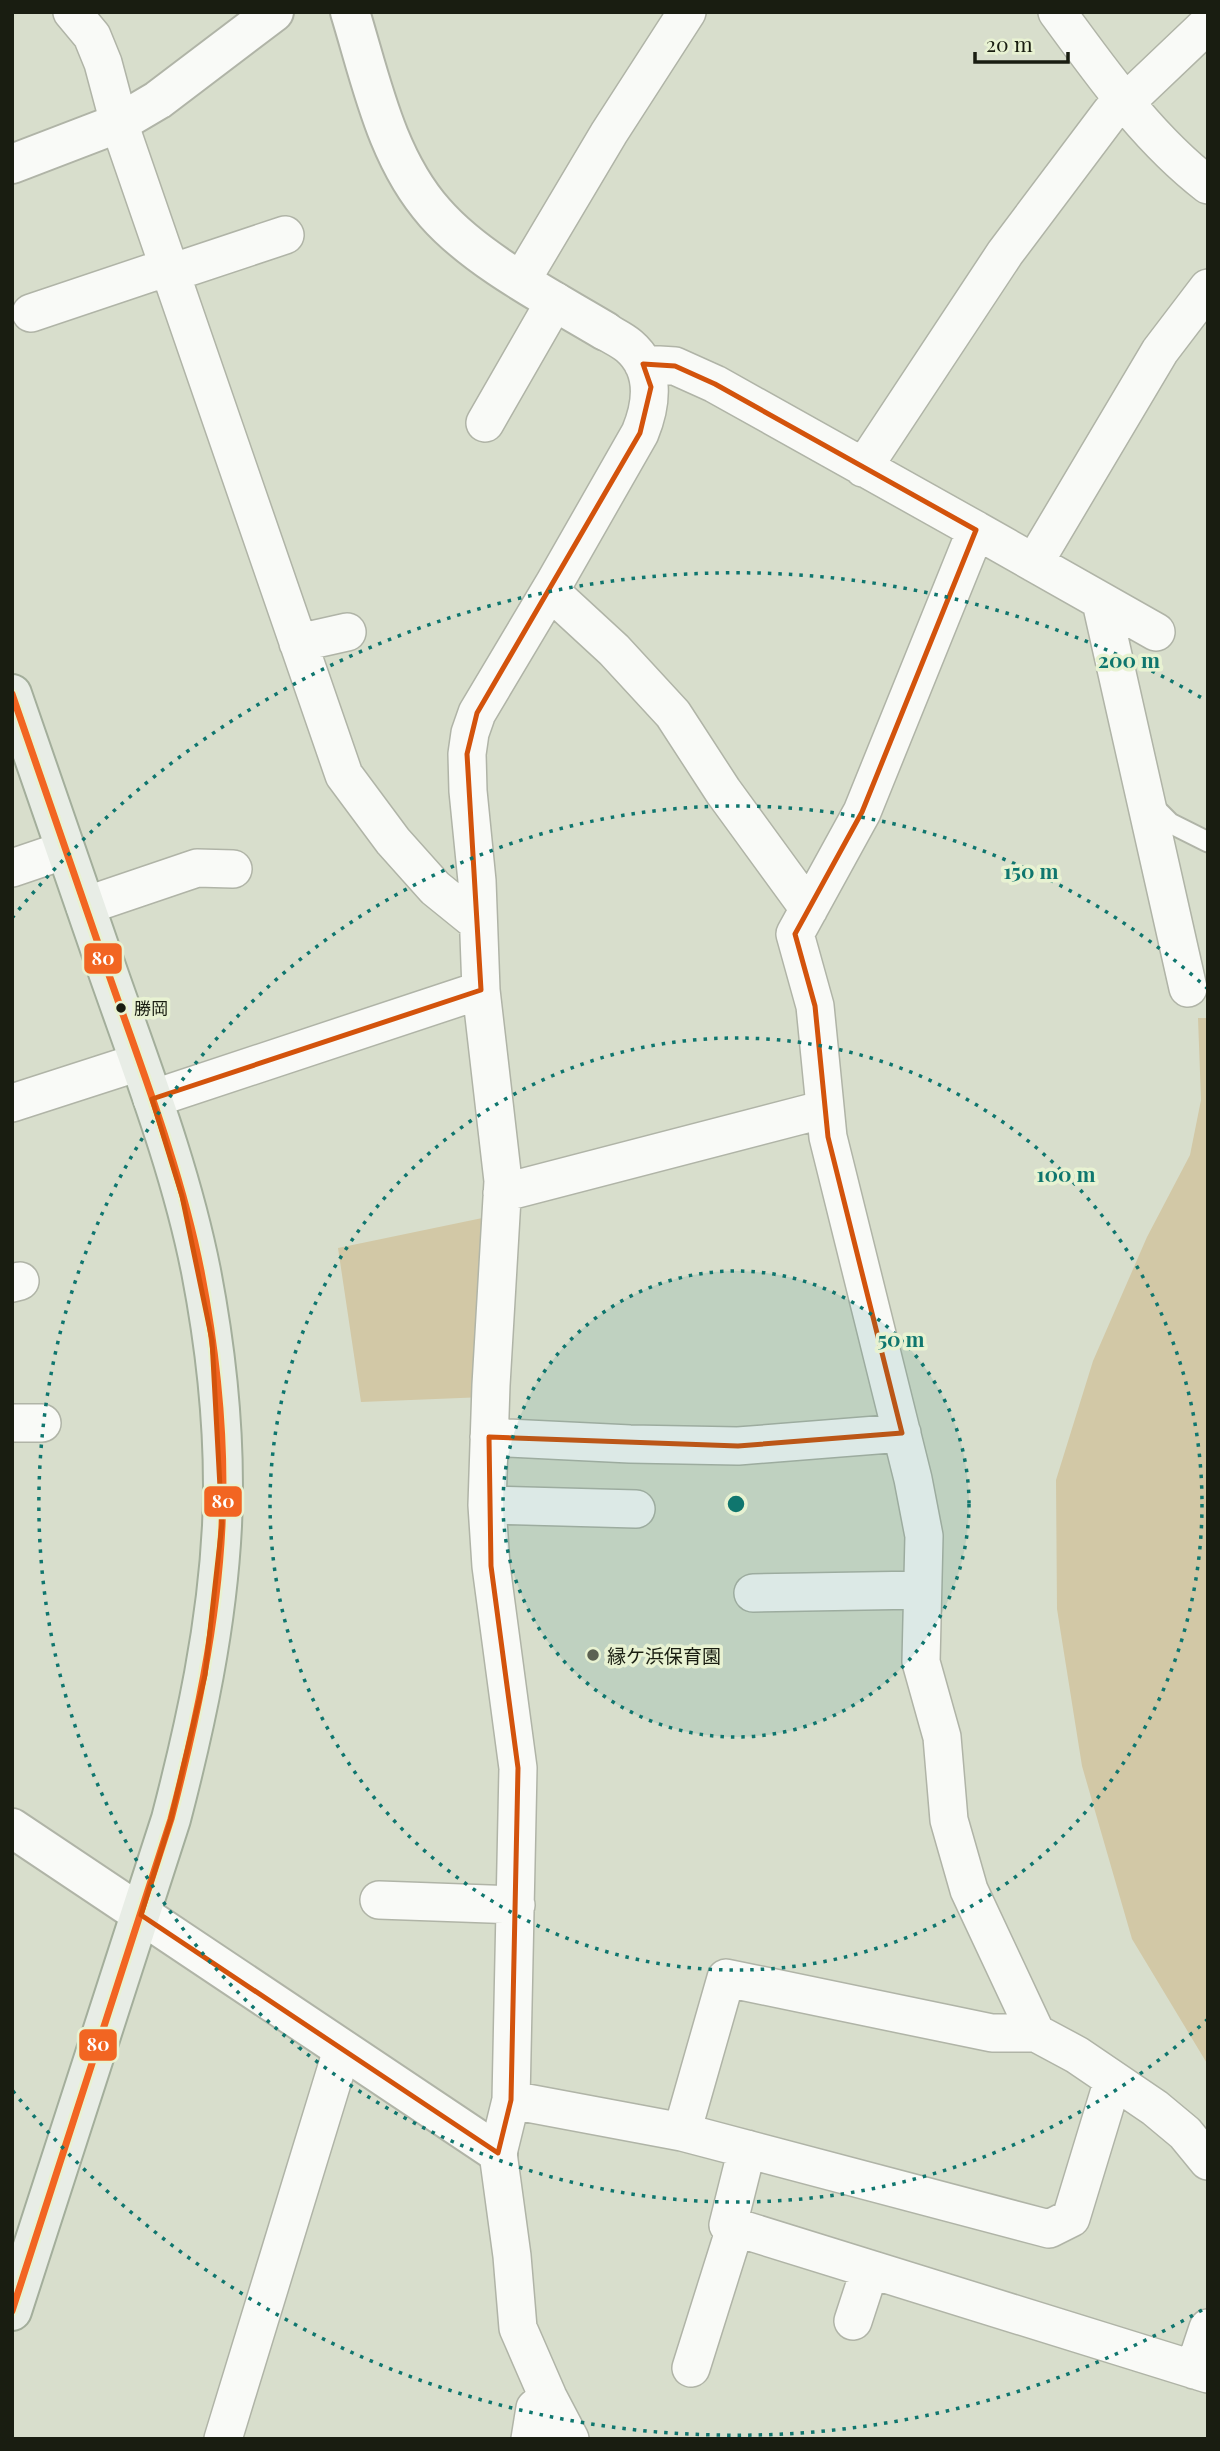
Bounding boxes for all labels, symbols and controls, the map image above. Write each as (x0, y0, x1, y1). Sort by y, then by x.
scale bar (975, 21, 1068, 65)
text: 20 m (986, 29, 1033, 57)
text: 200 m (1098, 645, 1160, 673)
text: 150 m (1004, 856, 1058, 884)
line badge: 80 (83, 942, 123, 975)
text: 80 (92, 944, 114, 970)
place label: 勝岡 (134, 997, 168, 1019)
marker: 勝岡 (114, 1001, 128, 1015)
text: 100 m (1036, 1159, 1096, 1187)
text: 50 m (877, 1324, 925, 1352)
line badge: 80 (203, 1485, 243, 1518)
text: 80 (212, 1487, 234, 1513)
centre of rings (724, 1492, 748, 1516)
place label: 縁ケ浜保育園 (607, 1642, 721, 1668)
marker: 縁ケ浜保育園 (585, 1647, 601, 1663)
line badge: 80 (78, 2028, 118, 2062)
text: 80 (87, 2030, 109, 2056)

